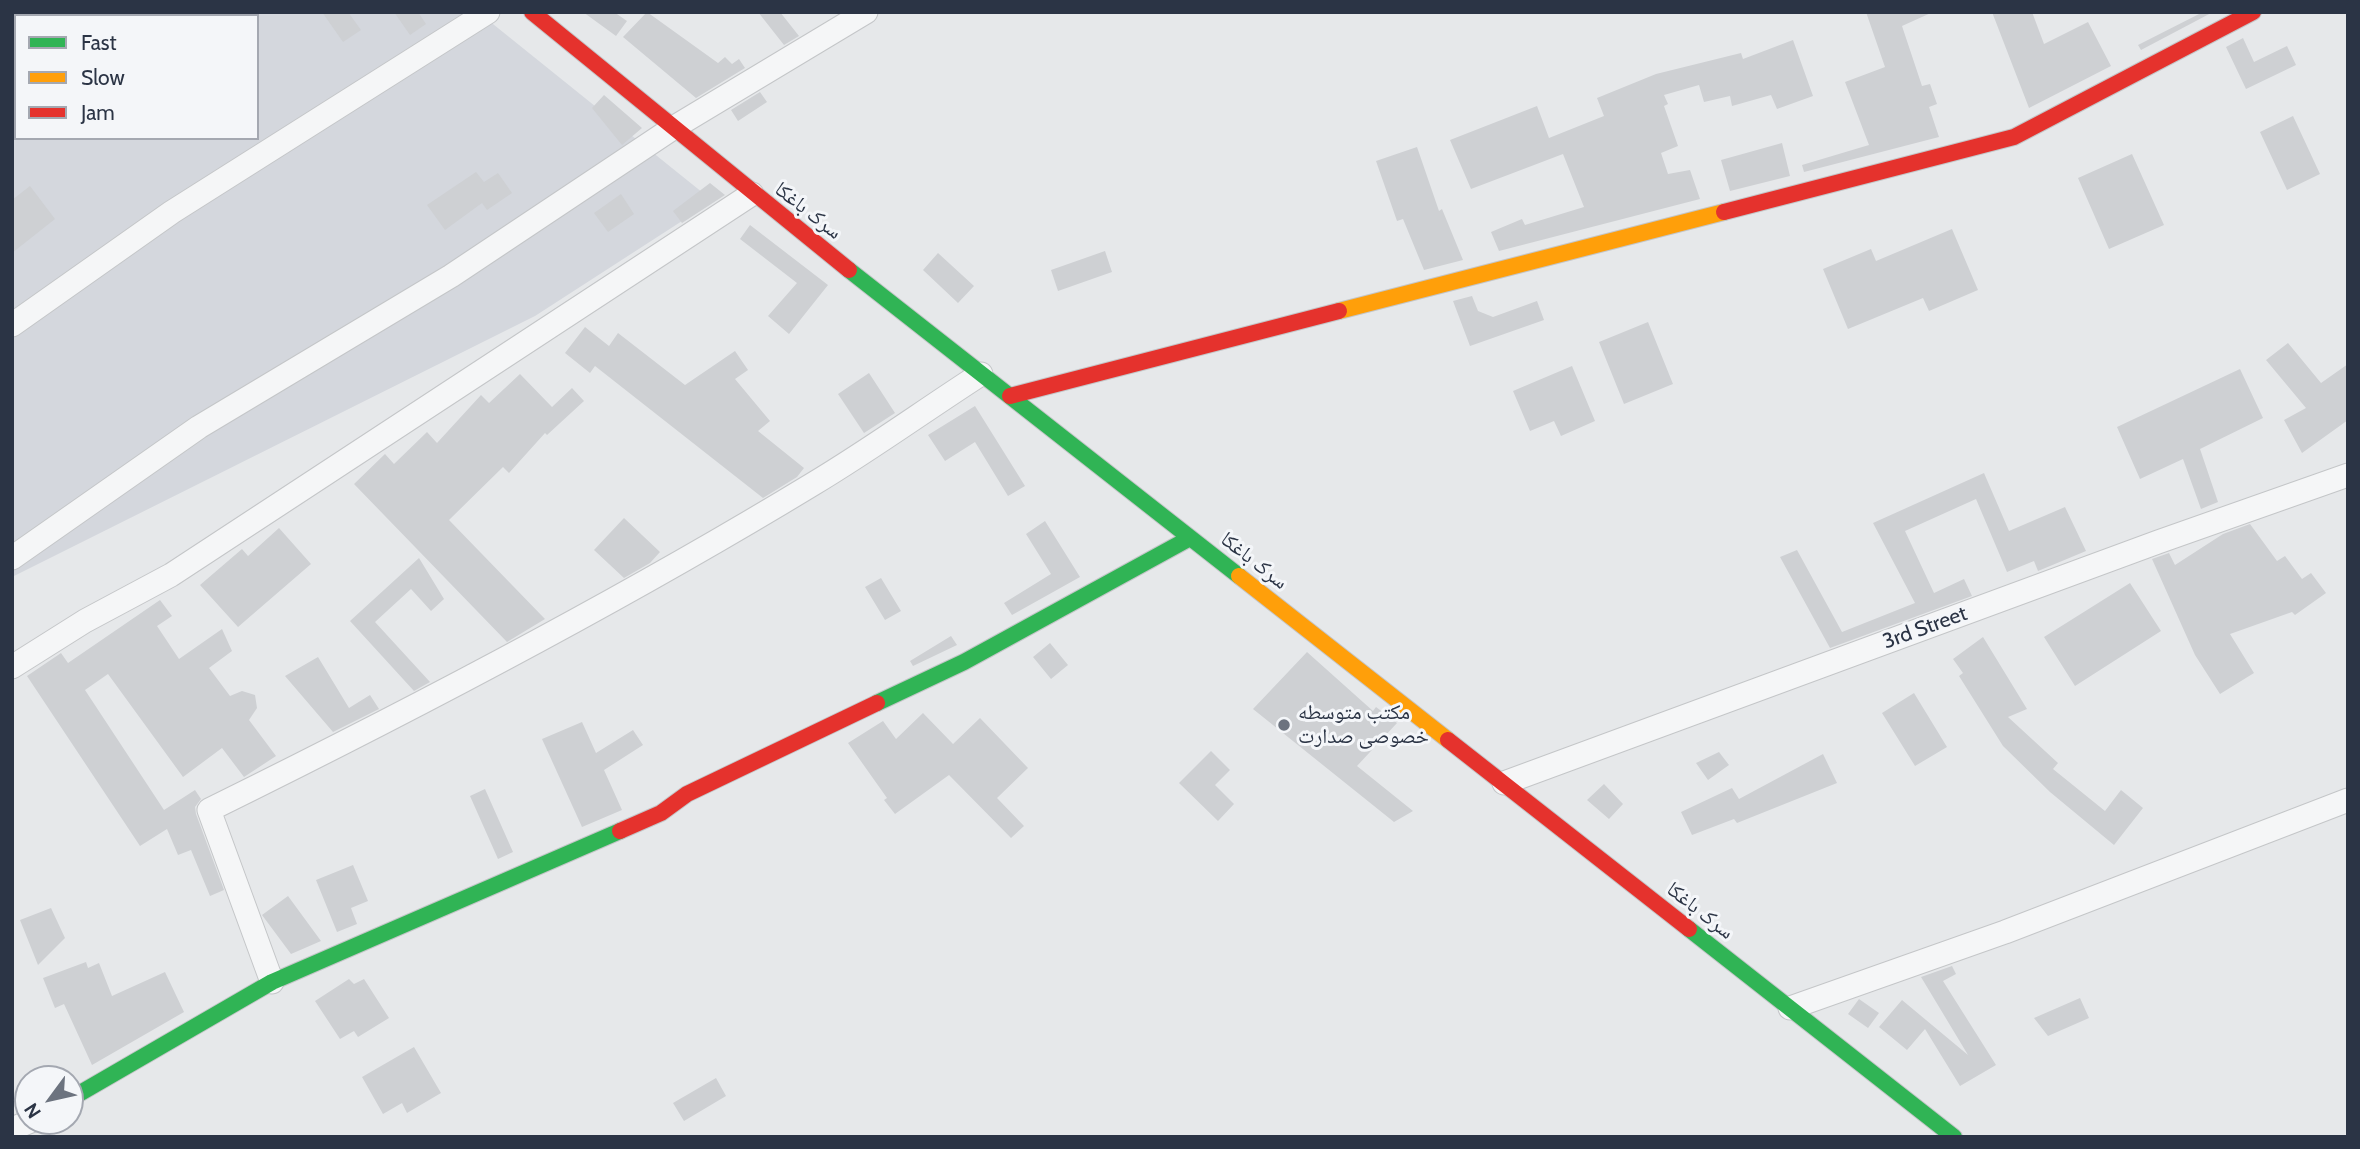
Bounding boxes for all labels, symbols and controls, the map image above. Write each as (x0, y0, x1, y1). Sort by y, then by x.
legend (14, 14, 259, 140)
text: Fast (81, 30, 117, 55)
text: Slow (81, 65, 125, 90)
text: Jam (81, 100, 115, 125)
street label: سرک باغکا (769, 177, 847, 245)
street label: سرک باغکا (1215, 527, 1293, 595)
street label: 3rd Street (1879, 601, 1971, 655)
place label: مکتب متوسطه خصوصی صدارت (1298, 700, 1429, 750)
marker: مکتب متوسطه خصوصی صدارت (1276, 717, 1292, 733)
street label: سرک باغکا (1661, 877, 1739, 945)
north arrow (14, 1065, 84, 1135)
text: N (19, 1099, 46, 1123)

